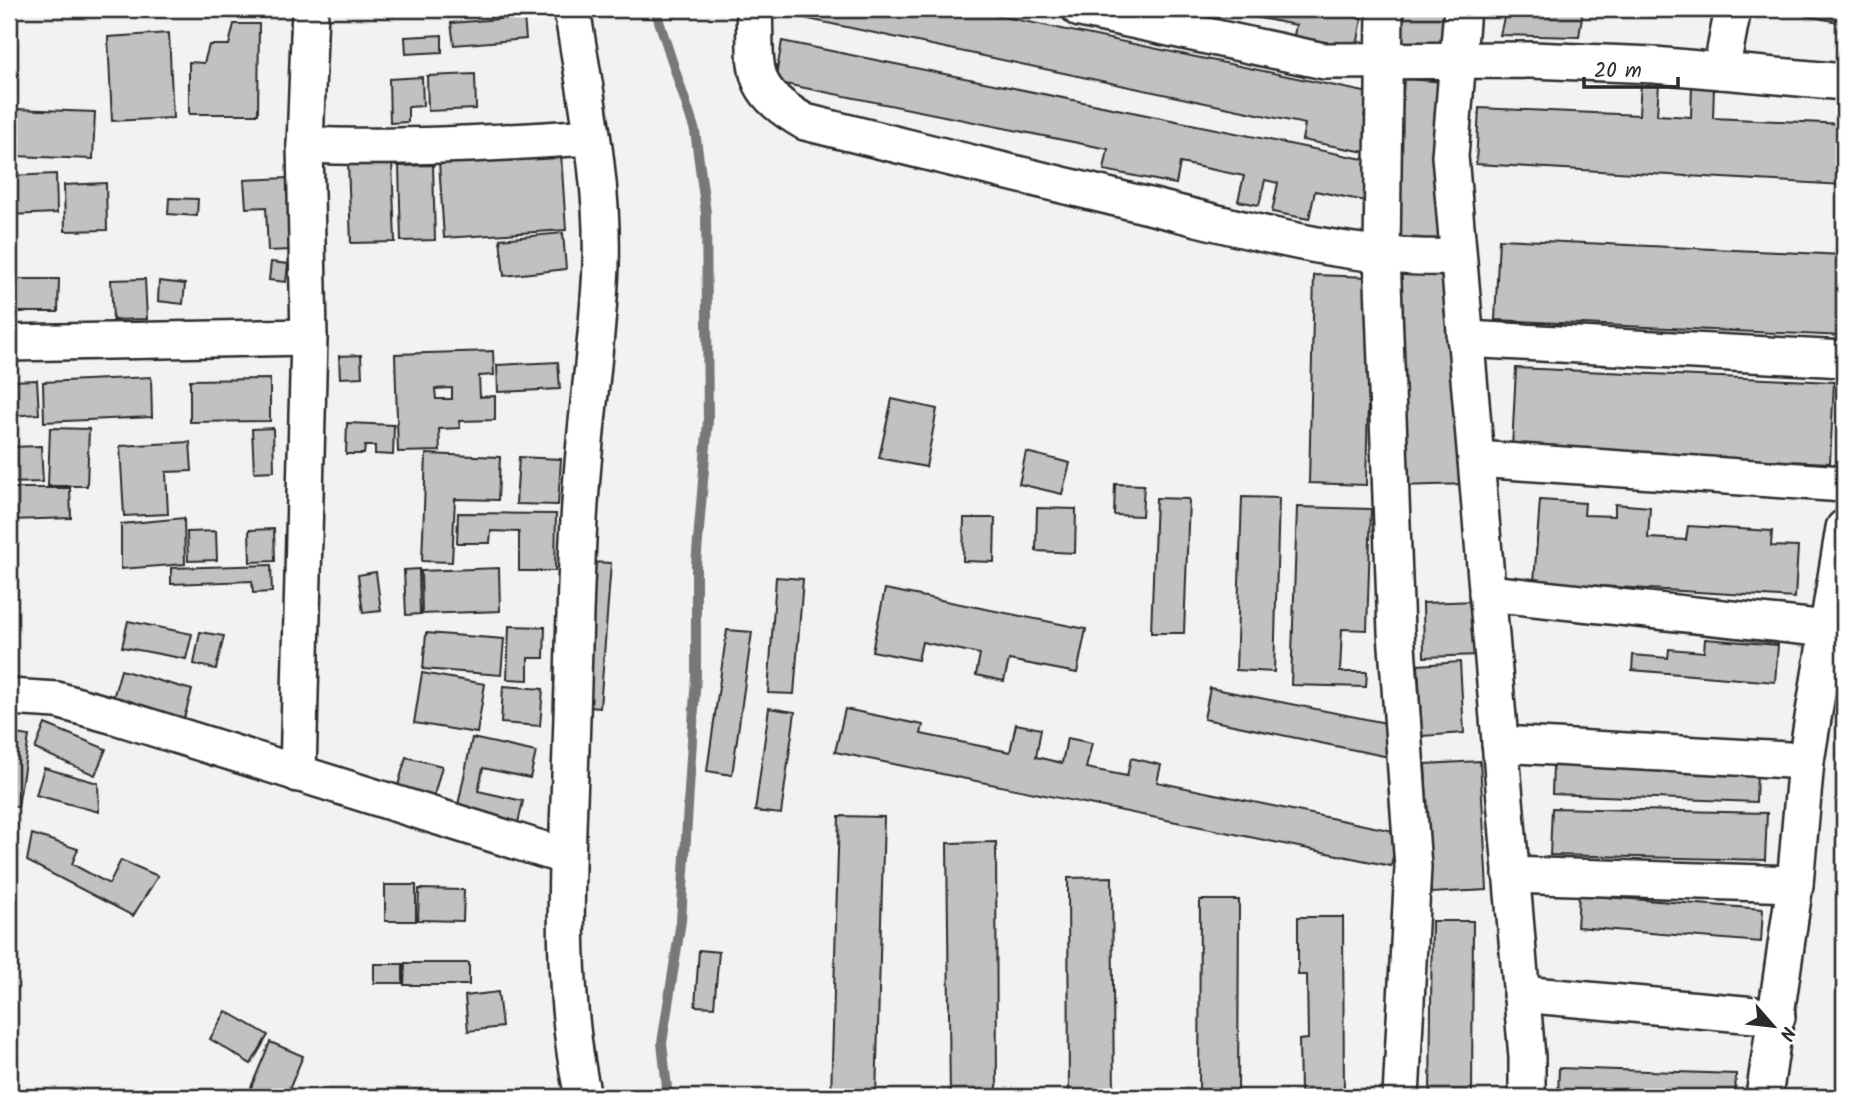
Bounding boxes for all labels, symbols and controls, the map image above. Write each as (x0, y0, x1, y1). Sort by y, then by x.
scale bar (1584, 46, 1678, 90)
text: 20 m (1594, 55, 1642, 88)
north arrow (1738, 990, 1808, 1060)
text: N (1770, 1021, 1802, 1045)

